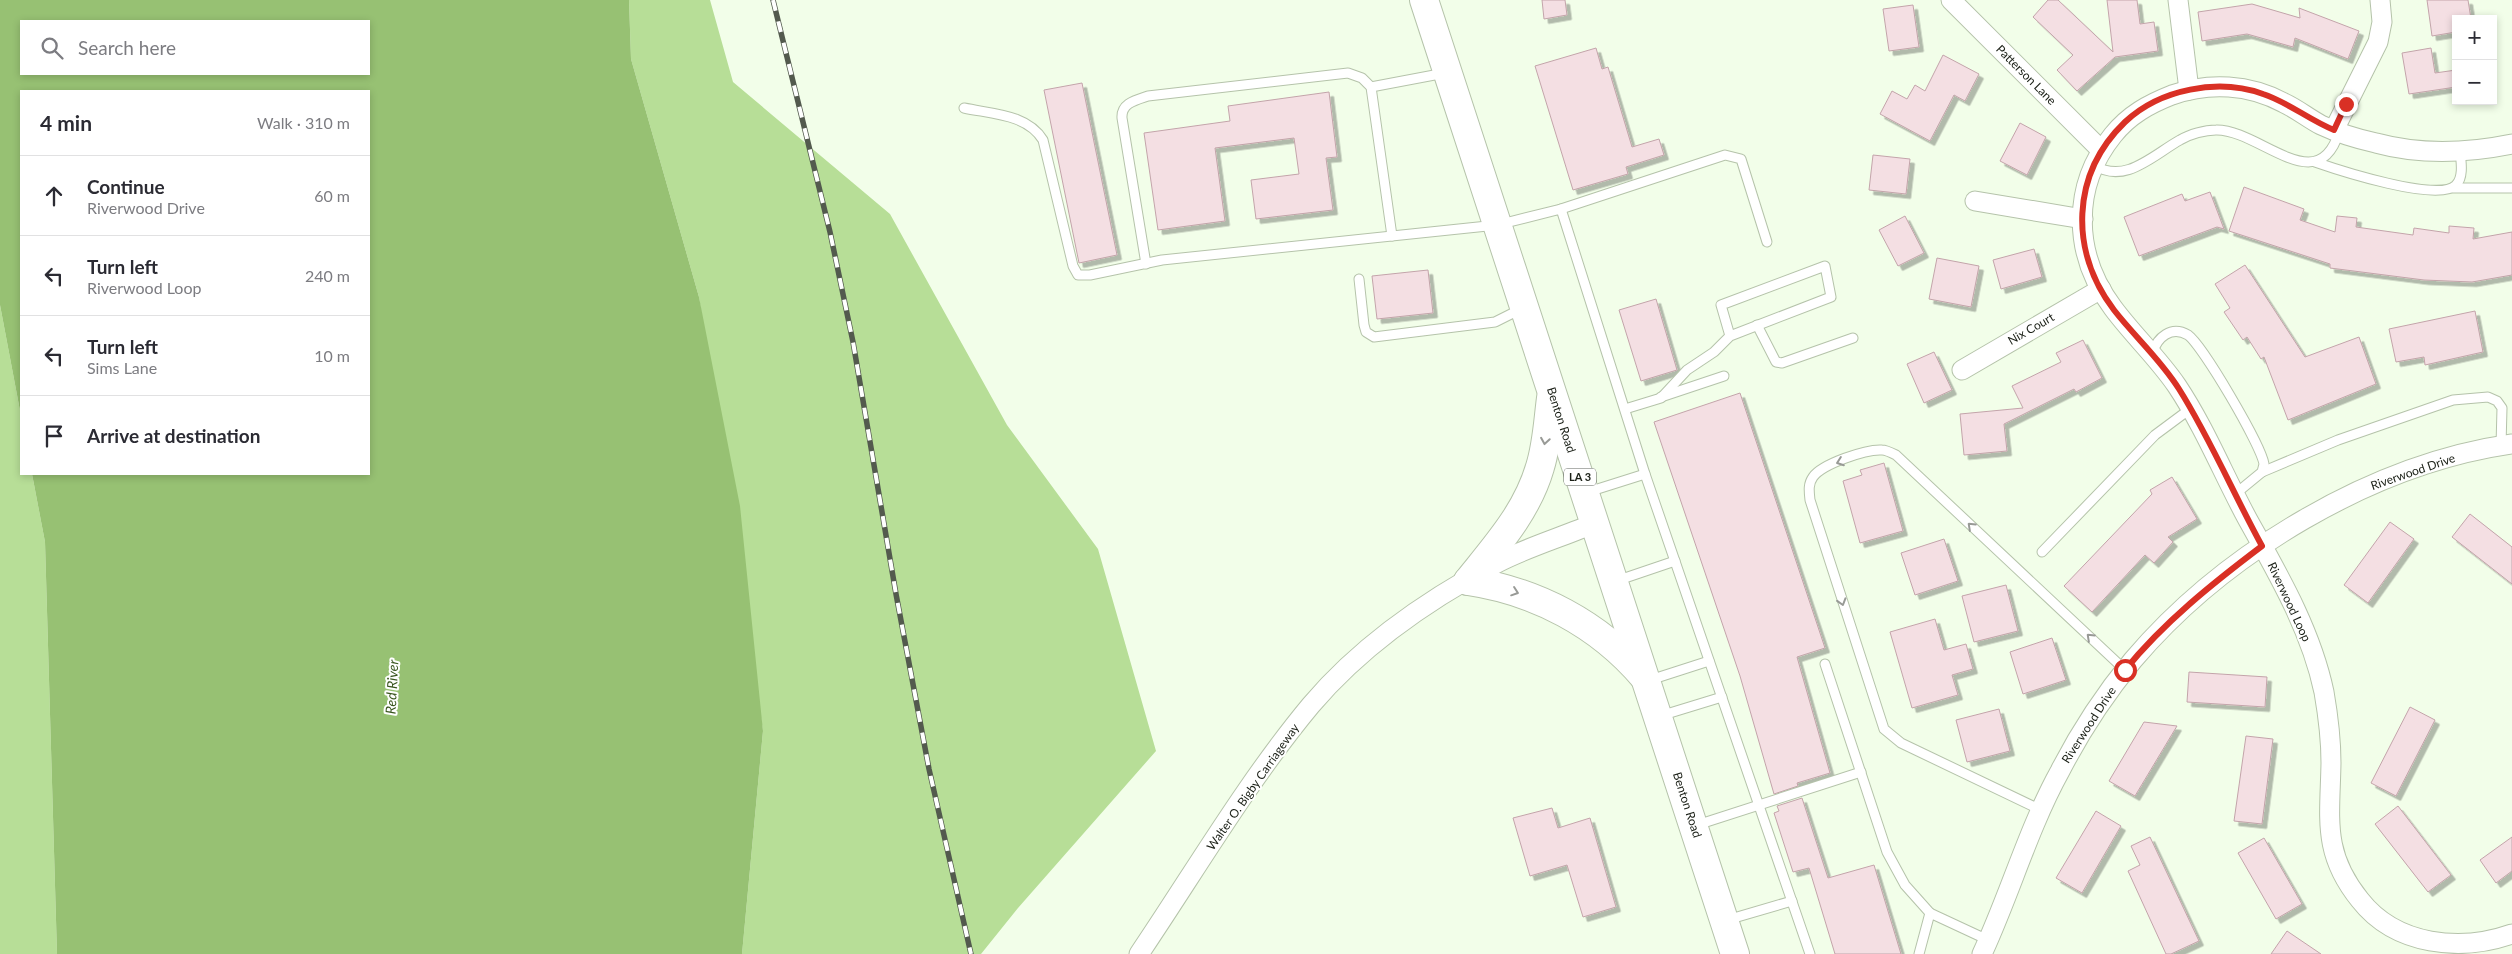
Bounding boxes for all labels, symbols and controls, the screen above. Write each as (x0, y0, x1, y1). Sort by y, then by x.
map controls (2452, 15, 2497, 105)
button: + (2452, 15, 2497, 60)
search box (20, 20, 370, 75)
icon: search (38, 34, 66, 62)
text: Search here (78, 36, 176, 59)
street label: Patterson Lane (1993, 42, 2059, 108)
button: − (2452, 60, 2497, 105)
route end (2335, 93, 2358, 116)
text: 4 min (40, 110, 92, 135)
text: Walk · 310 m (257, 113, 350, 132)
text: Continue (87, 175, 165, 198)
icon: ahead (40, 182, 68, 210)
text: 60 m (314, 186, 350, 205)
text: Riverwood Drive (87, 198, 205, 217)
text: Turn left (87, 255, 158, 278)
icon: left (40, 262, 68, 290)
text: 240 m (305, 266, 350, 285)
text: Riverwood Loop (87, 278, 201, 297)
street label: Nix Court (2005, 309, 2057, 348)
text: Turn left (87, 335, 158, 358)
icon: left (40, 342, 68, 370)
text: 10 m (314, 346, 350, 365)
text: Sims Lane (87, 358, 157, 377)
street label: Benton Road (1544, 385, 1579, 455)
icon: arrive (40, 422, 68, 450)
text: Arrive at destination (87, 424, 260, 447)
one-way arrow (1540, 437, 1551, 445)
street label: Riverwood Drive (2369, 450, 2457, 493)
one-way arrow (1836, 456, 1844, 466)
road number: LA 3 (1564, 468, 1596, 486)
one-way arrow (1968, 523, 1977, 532)
street label: Riverwood Loop (2265, 560, 2315, 644)
one-way arrow (1510, 586, 1519, 596)
one-way arrow (1836, 597, 1846, 605)
one-way arrow (2086, 634, 2095, 643)
water label: Red River (382, 659, 401, 715)
route start (2114, 659, 2137, 682)
street label: Riverwood Drive (2058, 684, 2119, 766)
street label: Walter O. Bigby Carriageway (1203, 720, 1303, 853)
street label: Benton Road (1670, 770, 1705, 840)

